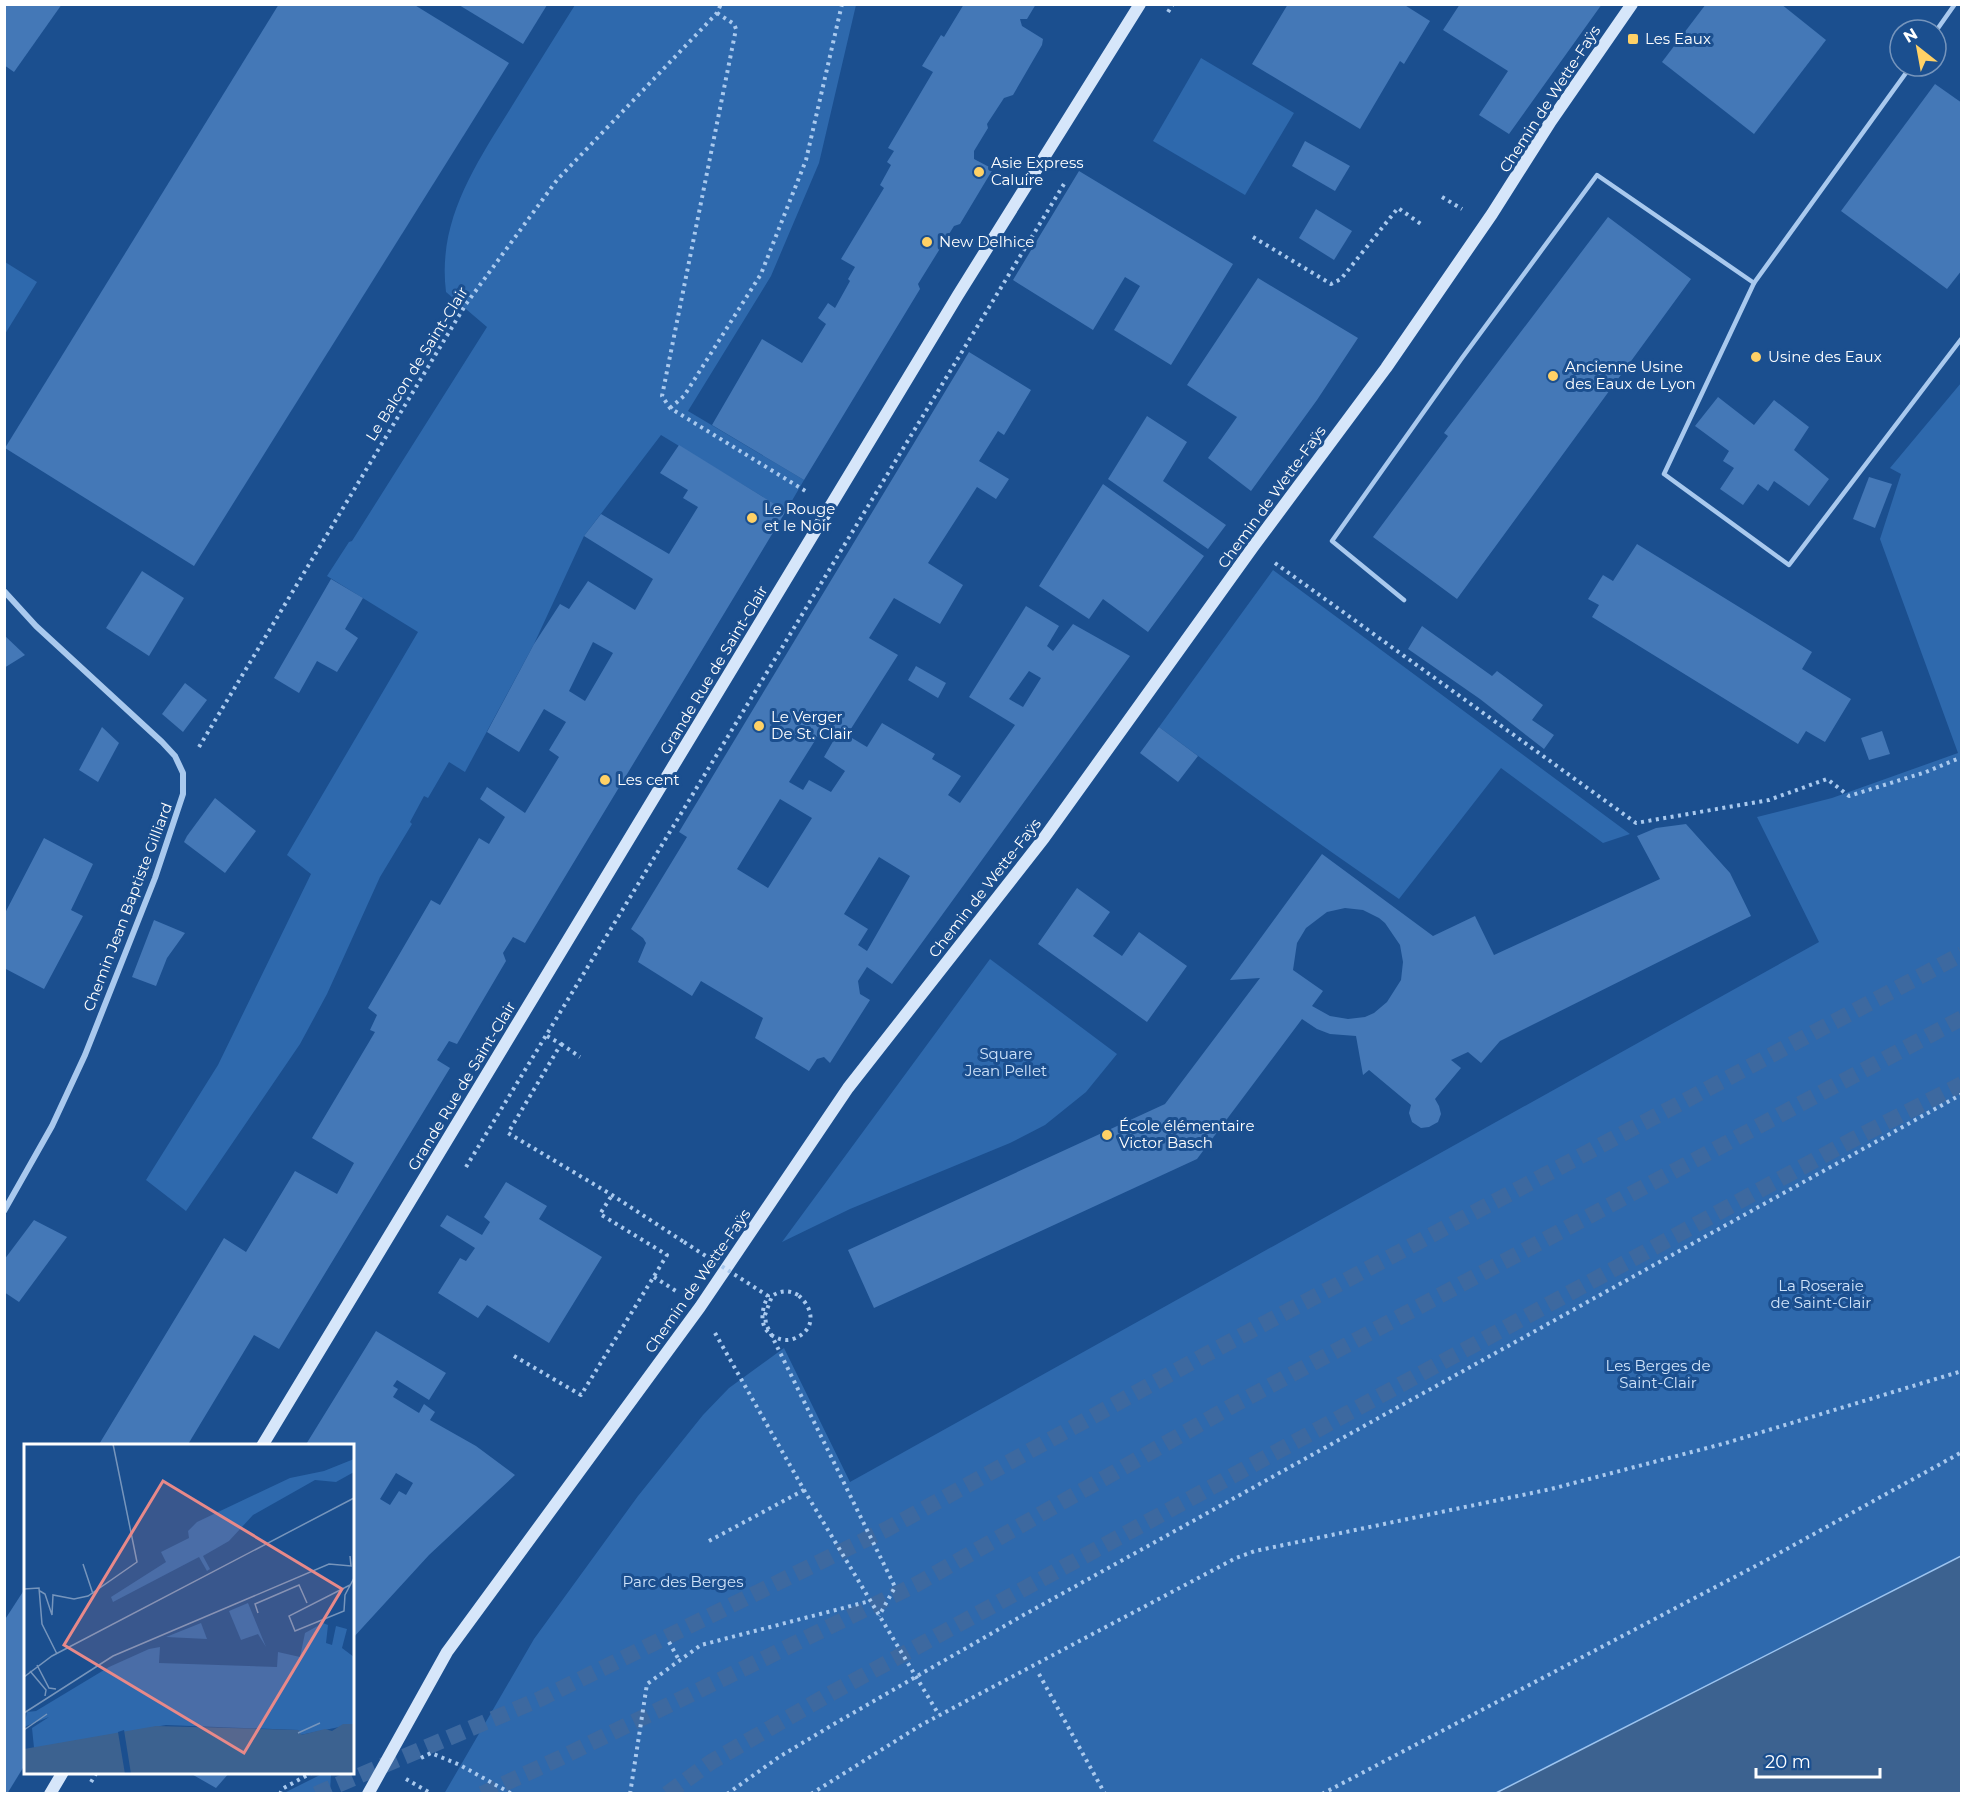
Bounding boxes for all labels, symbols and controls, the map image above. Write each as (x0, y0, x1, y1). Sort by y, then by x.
north arrow (1888, 18, 1948, 78)
street label: Chemin de Wette-Faÿs (1495, 22, 1604, 176)
text: N (1900, 24, 1921, 47)
place label: Les Eaux (1645, 29, 1711, 48)
marker: Les Eaux (1626, 32, 1640, 46)
place label: Asie Express Caluire (991, 153, 1084, 189)
marker: Asie Express Caluire (972, 165, 986, 179)
place label: New Delhice (939, 232, 1034, 251)
marker: New Delhice (920, 235, 934, 249)
street label: Le Balcon de Saint-Clair (361, 283, 472, 444)
place label: Usine des Eaux (1768, 347, 1882, 366)
marker: Usine des Eaux (1749, 350, 1763, 364)
place label: Ancienne Usine des Eaux de Lyon (1565, 357, 1696, 393)
marker: Ancienne Usine des Eaux de Lyon (1546, 369, 1560, 383)
street label: Chemin de Wette-Faÿs (1213, 422, 1330, 572)
place label: Le Rouge et le Noir (764, 499, 835, 535)
marker: Le Rouge et le Noir (745, 511, 759, 525)
street label: Grande Rue de Saint-Clair (656, 582, 772, 758)
place label: Le Verger De St. Clair (771, 707, 853, 743)
marker: Le Verger De St. Clair (752, 719, 766, 733)
place label: Les cent (617, 770, 680, 789)
marker: Les cent (598, 773, 612, 787)
street label: Chemin Jean Baptiste Gilliard (79, 800, 176, 1014)
street label: Chemin de Wette-Faÿs (924, 814, 1045, 961)
street label: Grande Rue de Saint-Clair (404, 998, 520, 1174)
park label: Square Jean Pellet (964, 1044, 1047, 1080)
place label: École élémentaire Victor Basch (1119, 1116, 1255, 1152)
marker: École élémentaire Victor Basch (1100, 1128, 1114, 1142)
street label: Chemin de Wette-Faÿs (641, 1205, 755, 1356)
park label: La Roseraie de Saint-Clair (1771, 1276, 1871, 1312)
park label: Les Berges de Saint-Clair (1605, 1356, 1711, 1392)
inset map (24, 1444, 354, 1774)
park label: Parc des Berges (623, 1572, 743, 1591)
scale bar (1756, 1741, 1880, 1779)
text: 20 m (1765, 1751, 1811, 1773)

